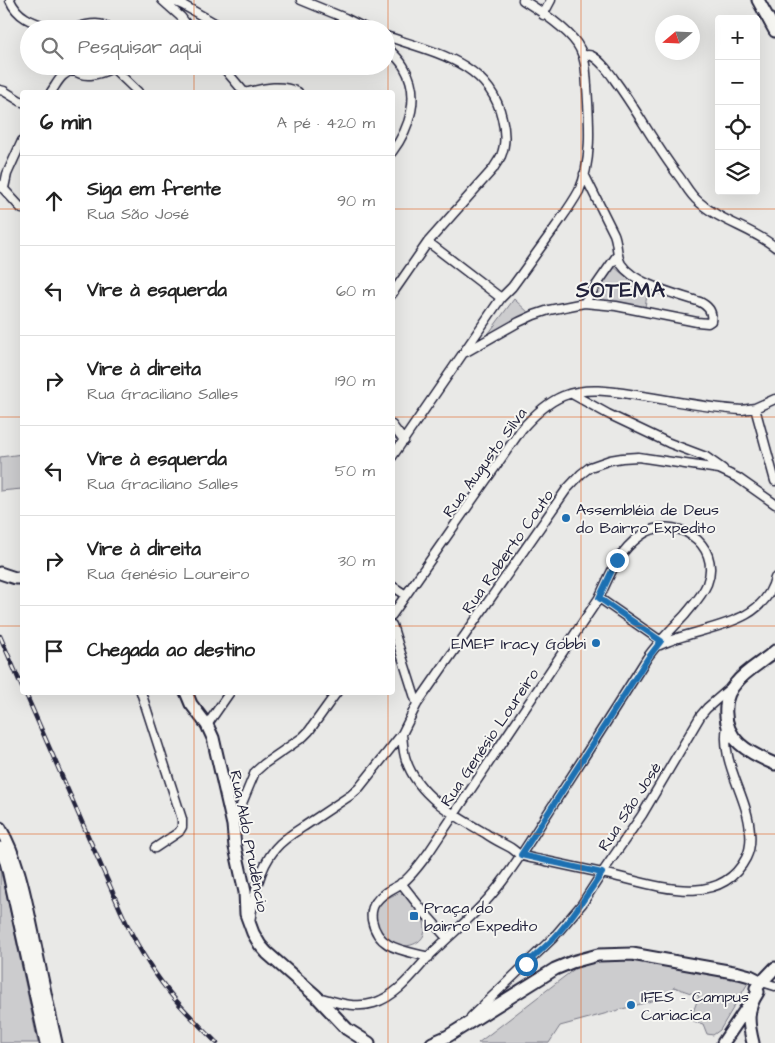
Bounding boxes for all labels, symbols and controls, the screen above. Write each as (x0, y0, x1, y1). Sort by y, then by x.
north arrow (655, 15, 700, 60)
map controls (715, 15, 760, 195)
button: + (715, 15, 760, 60)
search box (20, 20, 395, 75)
icon: search (38, 34, 66, 62)
text: Pesquisar aqui (78, 34, 201, 61)
button: − (715, 60, 760, 105)
button: locate (715, 105, 760, 150)
text: 6 min (40, 108, 92, 137)
text: A pé · 420 m (277, 112, 375, 134)
button: layers (715, 150, 760, 195)
text: Siga em frente (87, 176, 221, 203)
icon: ahead (40, 187, 68, 215)
text: 90 m (337, 190, 375, 212)
text: Rua São José (87, 203, 189, 225)
district label: SOTEMA (575, 276, 666, 305)
icon: left (40, 277, 68, 305)
text: Vire à esquerda (87, 277, 227, 304)
text: 60 m (336, 280, 375, 302)
text: Vire à direita (87, 356, 201, 383)
icon: right (40, 367, 68, 395)
text: 190 m (335, 370, 375, 392)
text: Rua Graciliano Salles (87, 383, 238, 405)
street label: Rua Augusto Silva (438, 403, 533, 522)
text: Vire à esquerda (87, 446, 227, 473)
icon: left (40, 457, 68, 485)
text: 50 m (335, 460, 375, 482)
text: Rua Graciliano Salles (87, 473, 238, 495)
street label: Rua Roberto Couto (457, 485, 559, 618)
place label: Assembléia de Deus do Bairro Expedito (576, 499, 719, 539)
marker: Assembléia de Deus do Bairro Expedito (560, 512, 572, 524)
text: Vire à direita (87, 536, 201, 563)
icon: right (40, 547, 68, 575)
route end (606, 549, 629, 572)
text: 30 m (338, 550, 375, 572)
text: Rua Genésio Loureiro (87, 563, 249, 585)
place label: EMEF Iracy Gobbi (451, 633, 587, 656)
icon: arrive (40, 637, 68, 665)
text: Chegada ao destino (87, 637, 255, 664)
marker: EMEF Iracy Gobbi (590, 637, 602, 649)
street label: Rua Genésio Loureiro (435, 664, 544, 811)
street label: Rua São José (593, 757, 667, 855)
street label: Rua Aldo Prudêncio (224, 768, 274, 914)
place label: Praça do bairro Expedito (424, 897, 537, 937)
marker: Praça do bairro Expedito (408, 910, 420, 922)
route start (515, 953, 538, 976)
place label: IFES - Campus Cariacica (641, 986, 749, 1026)
marker: IFES - Campus Cariacica (625, 999, 637, 1011)

